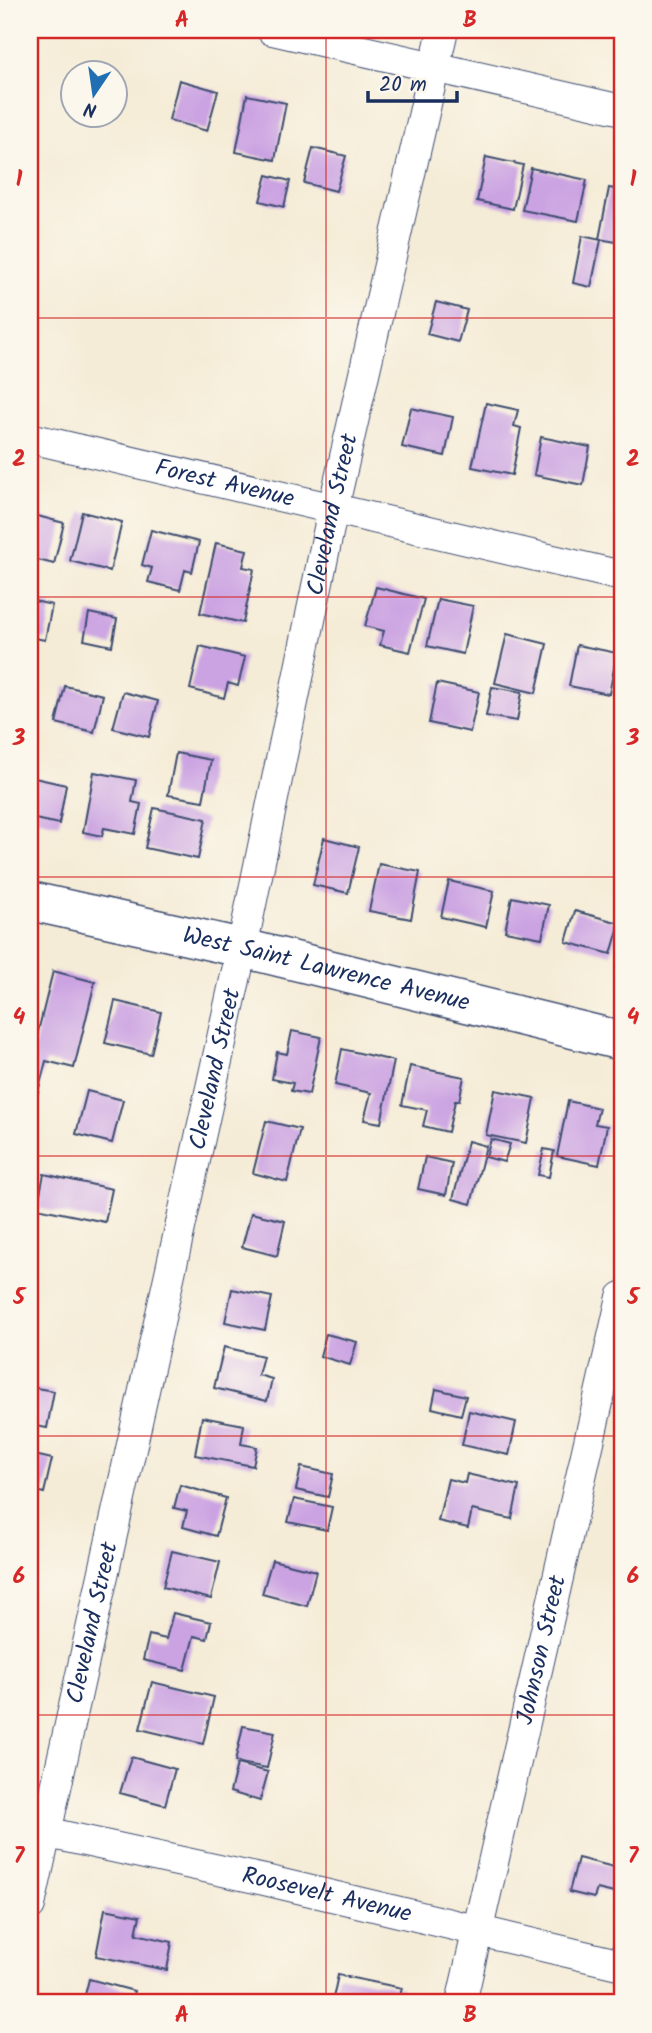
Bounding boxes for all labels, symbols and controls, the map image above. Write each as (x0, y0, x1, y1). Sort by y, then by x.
text: A (175, 3, 189, 39)
text: B (463, 3, 477, 39)
north arrow (60, 60, 130, 130)
scale bar (368, 60, 458, 104)
text: 20 m (379, 69, 427, 102)
text: N (81, 93, 100, 125)
text: 1 (16, 162, 23, 198)
text: 1 (630, 162, 637, 198)
street label: Cleveland Street (296, 429, 369, 599)
text: 2 (12, 442, 26, 478)
text: 2 (626, 442, 640, 478)
street label: Forest Avenue (151, 448, 299, 519)
text: 3 (12, 721, 26, 757)
text: 3 (626, 721, 640, 757)
street label: West Saint Lawrence Avenue (179, 916, 474, 1023)
street label: Cleveland Street (178, 984, 252, 1154)
text: 4 (13, 1000, 26, 1036)
text: 4 (627, 1000, 640, 1036)
text: 5 (12, 1280, 27, 1316)
text: 5 (626, 1280, 641, 1316)
street label: Cleveland Street (56, 1538, 129, 1707)
text: 6 (13, 1559, 25, 1595)
text: 6 (627, 1559, 639, 1595)
street label: Johnson Street (506, 1571, 578, 1729)
text: 7 (14, 1839, 26, 1875)
text: 7 (628, 1839, 640, 1875)
street label: Roosevelt Avenue (238, 1856, 416, 1934)
text: A (175, 1998, 189, 2033)
text: B (463, 1998, 477, 2033)

